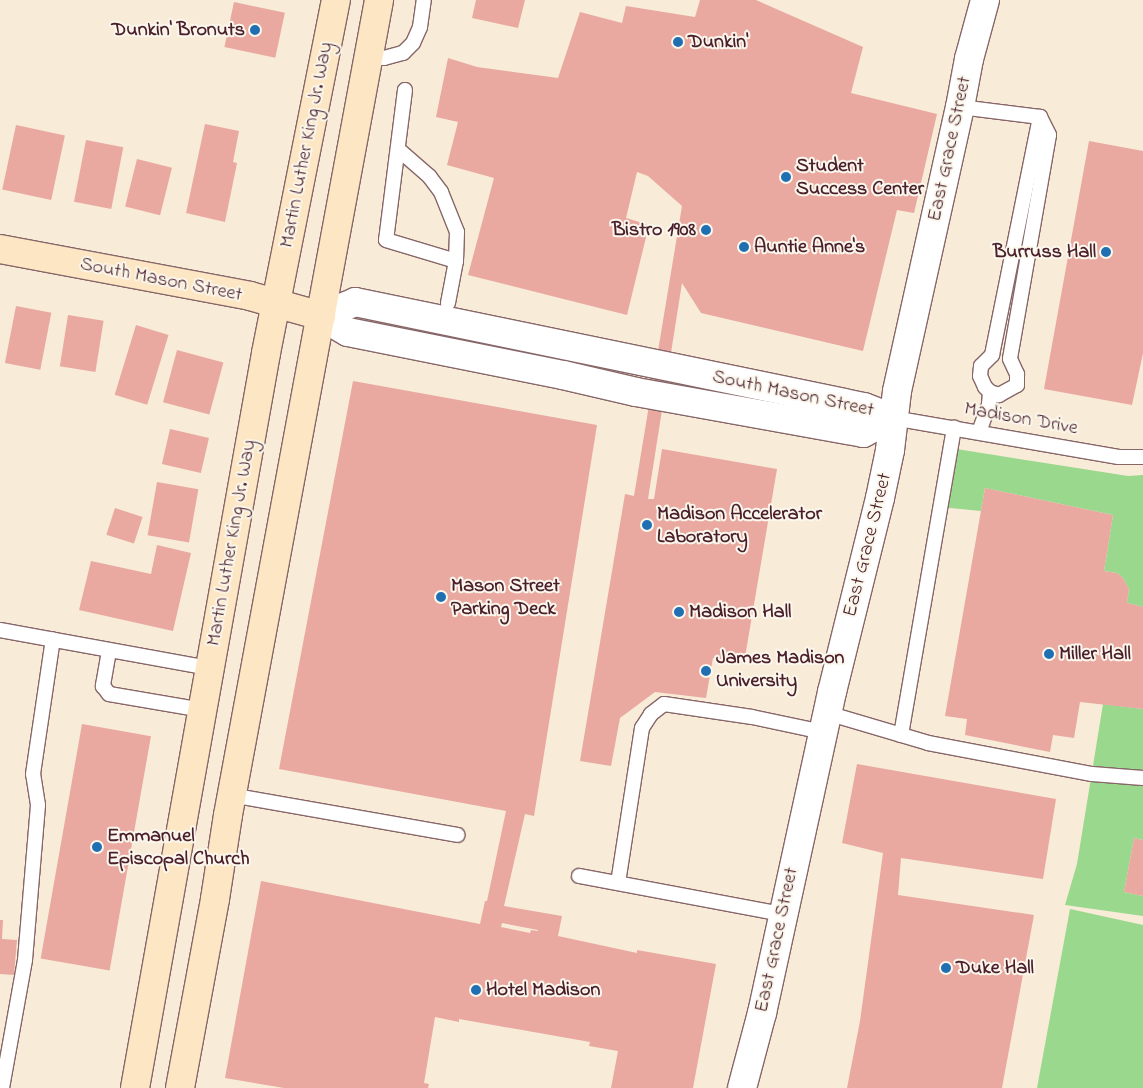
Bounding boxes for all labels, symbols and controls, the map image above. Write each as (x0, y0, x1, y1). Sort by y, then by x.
place label: Dunkin' Bronuts (112, 18, 245, 42)
marker: Dunkin' Bronuts (249, 24, 261, 36)
place label: Dunkin' (688, 30, 748, 54)
marker: Dunkin' (672, 36, 684, 48)
street label: Martin Luther King Jr. Way (275, 40, 339, 250)
street label: East Grace Street (923, 74, 977, 224)
place label: Student Success Center (796, 154, 924, 201)
marker: Student Success Center (780, 171, 792, 183)
place label: Bistro 1908 (612, 218, 696, 242)
marker: Bistro 1908 (700, 224, 712, 236)
place label: Auntie Anne's (754, 235, 865, 259)
place label: Burruss Hall (993, 240, 1096, 264)
marker: Auntie Anne's (738, 241, 750, 253)
marker: Burruss Hall (1100, 246, 1112, 258)
street label: South Mason Street (78, 253, 244, 307)
street label: South Mason Street (710, 365, 876, 423)
street label: Madison Drive (962, 397, 1080, 441)
street label: Martin Luther King Jr. Way (202, 438, 262, 648)
street label: East Grace Street (839, 470, 897, 620)
place label: Madison Accelerator Laboratory (657, 502, 822, 549)
marker: Madison Accelerator Laboratory (641, 519, 653, 531)
place label: Mason Street Parking Deck (451, 574, 560, 621)
marker: Mason Street Parking Deck (435, 591, 447, 603)
place label: Madison Hall (689, 600, 791, 624)
marker: Madison Hall (673, 606, 685, 618)
place label: Miller Hall (1059, 642, 1131, 666)
place label: James Madison University (716, 647, 844, 694)
marker: Miller Hall (1043, 648, 1055, 660)
marker: James Madison University (700, 665, 712, 677)
place label: Emmanuel Episcopal Church (107, 824, 250, 871)
marker: Emmanuel Episcopal Church (91, 841, 103, 853)
street label: East Grace Street (750, 865, 804, 1015)
place label: Duke Hall (956, 956, 1034, 980)
marker: Duke Hall (940, 962, 952, 974)
place label: Hotel Madison (486, 978, 600, 1002)
marker: Hotel Madison (470, 984, 482, 996)

